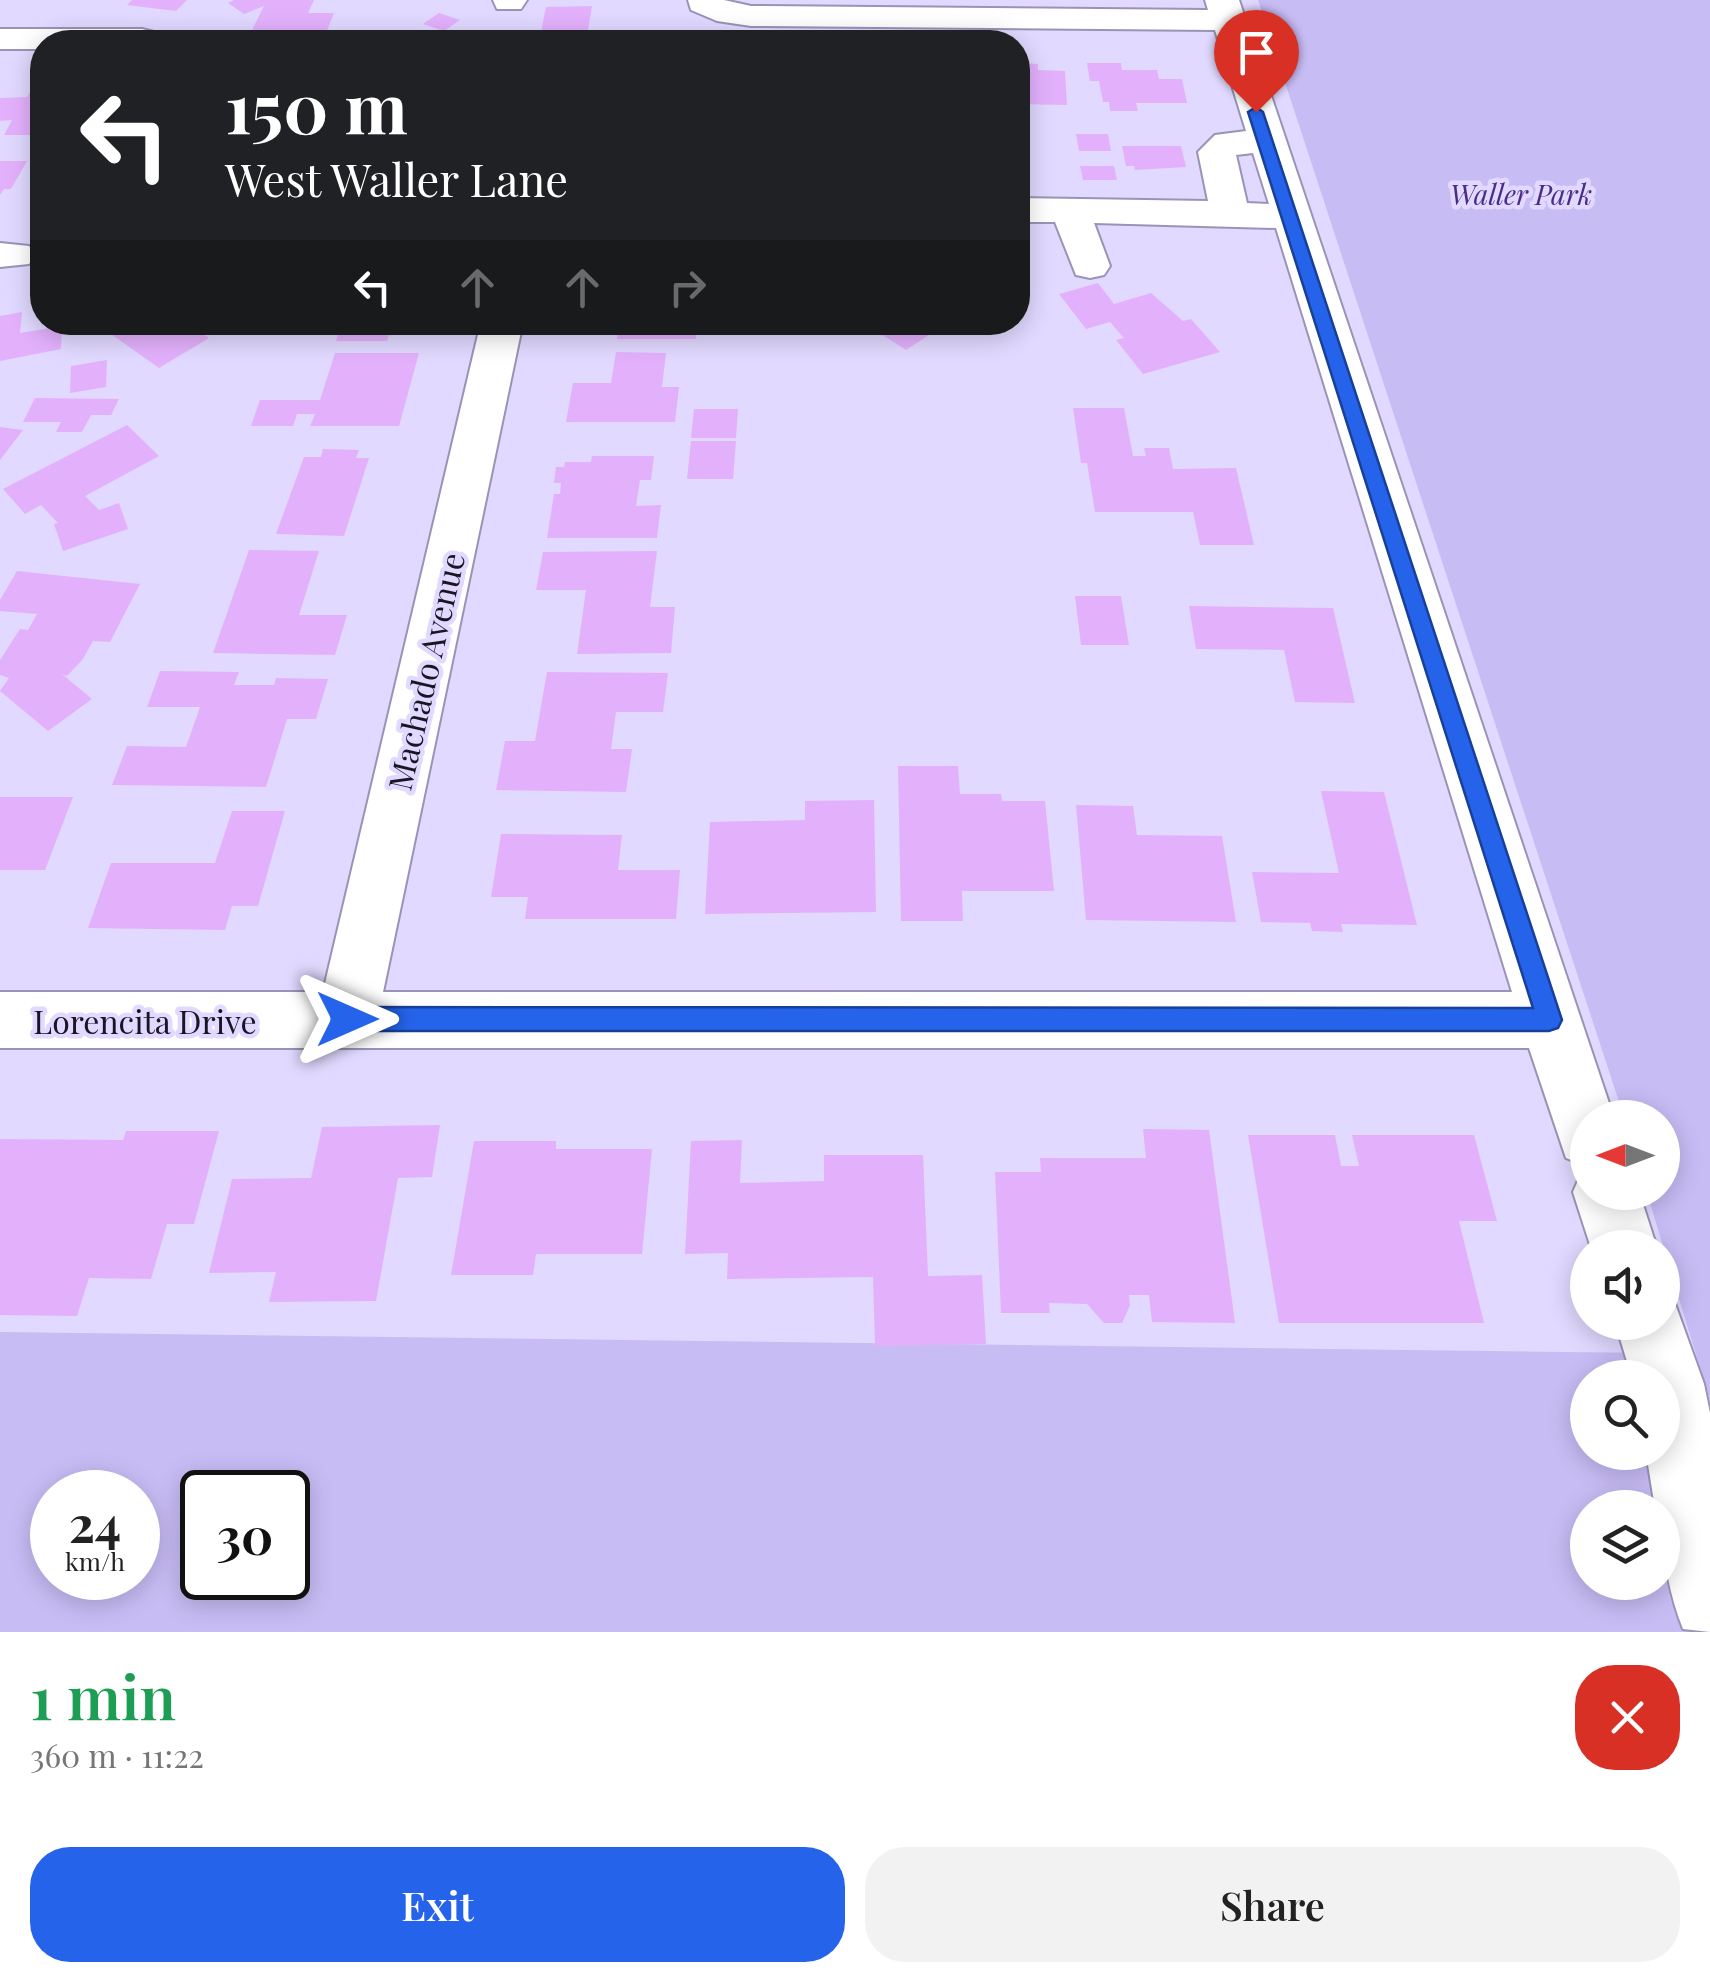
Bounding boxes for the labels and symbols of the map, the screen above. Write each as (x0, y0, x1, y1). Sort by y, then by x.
pin (1214, 10, 1299, 113)
park label: Waller Park (1450, 175, 1592, 212)
street label: Machado Avenue (377, 548, 473, 794)
position arrow (295, 967, 399, 1071)
street label: Lorencita Drive (33, 999, 257, 1042)
north arrow (1570, 1100, 1680, 1210)
speed limit sign: 30 (180, 1470, 310, 1600)

